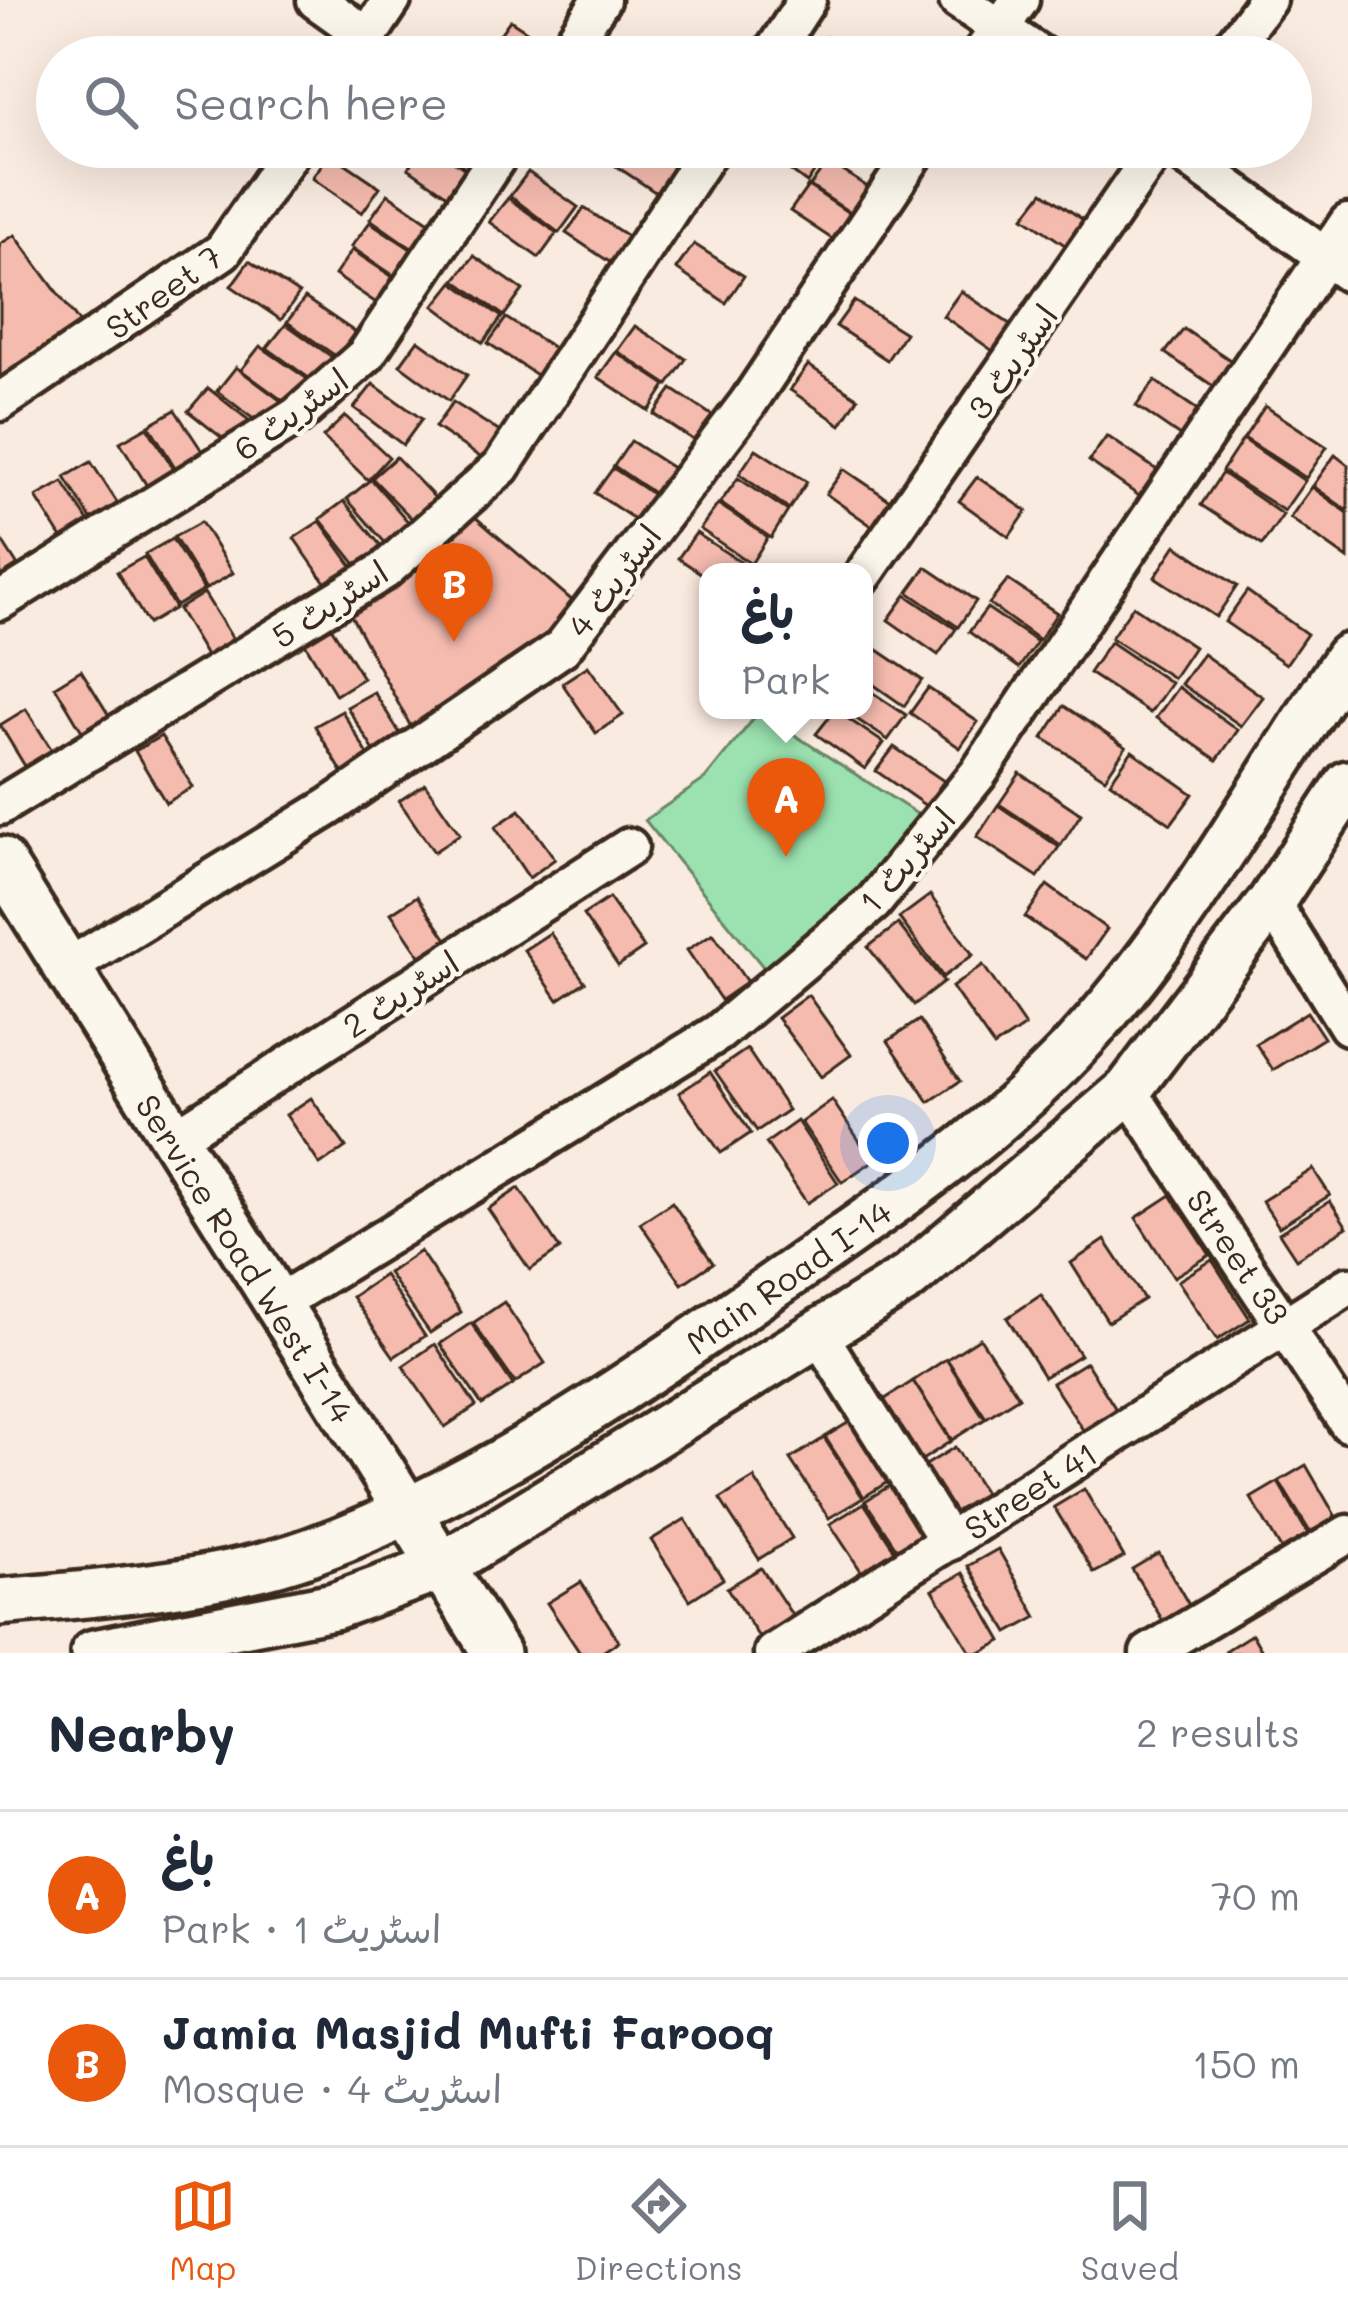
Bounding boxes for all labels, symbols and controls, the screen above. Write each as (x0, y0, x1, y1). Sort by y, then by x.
search box (36, 36, 1312, 168)
icon: search (78, 69, 144, 135)
text: Search here (174, 73, 448, 131)
street label: Street 7 (96, 234, 230, 348)
street label: اسٹریٹ 3 (956, 295, 1066, 427)
street label: اسٹریٹ 6 (224, 357, 356, 469)
street label: اسٹریٹ 4 (557, 515, 669, 645)
pin: B (415, 543, 493, 642)
street label: اسٹریٹ 5 (263, 549, 395, 657)
popup (699, 563, 873, 719)
text: باغ (742, 581, 794, 639)
text: Park (742, 653, 830, 704)
pin: A (747, 758, 825, 857)
street label: اسٹریٹ 1 (848, 797, 964, 921)
street label: اسٹریٹ 2 (334, 940, 466, 1046)
street label: Service Road West I-14 (127, 1086, 365, 1431)
your location (858, 1113, 918, 1173)
street label: Street 33 (1178, 1180, 1300, 1332)
street label: Main Road I-14 (677, 1189, 900, 1363)
street label: Street 41 (956, 1431, 1104, 1549)
text: Nearby (48, 1698, 235, 1765)
text: 2 results (1136, 1706, 1300, 1757)
text: باغ (162, 1828, 215, 1886)
text: A (73, 1869, 101, 1920)
text: 70 m (1211, 1869, 1300, 1920)
text: Park · اسٹریٹ 1 (162, 1902, 441, 1953)
text: Jamia Masjid Mufti Farooq (162, 2002, 774, 2060)
text: B (74, 2037, 100, 2088)
text: 150 m (1192, 2037, 1300, 2088)
text: Mosque · اسٹریٹ 4 (162, 2062, 502, 2113)
tab: Map (169, 2173, 236, 2288)
tab: Directions (575, 2173, 742, 2288)
tab: Saved (1081, 2173, 1179, 2288)

